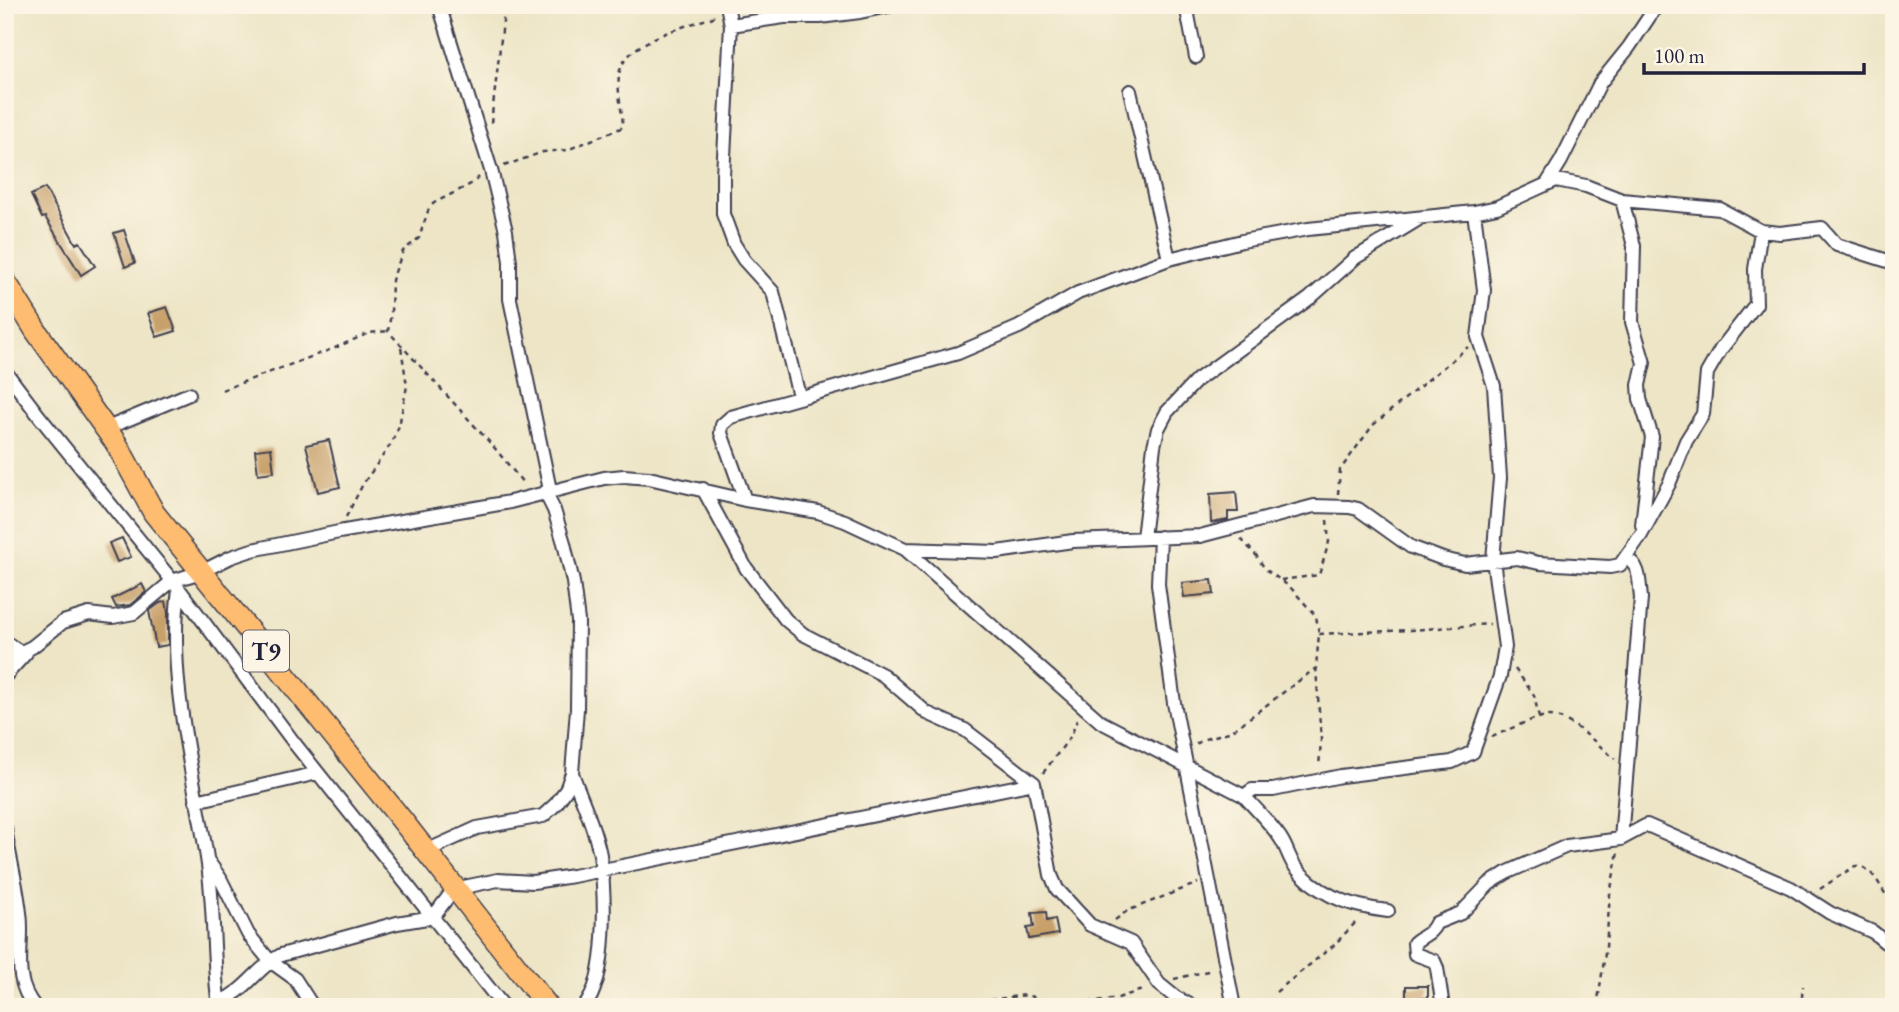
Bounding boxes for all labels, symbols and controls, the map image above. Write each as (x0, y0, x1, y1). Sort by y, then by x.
scale bar (1644, 32, 1864, 76)
text: 100 m (1654, 42, 1705, 69)
road number: T9 (243, 630, 289, 672)

